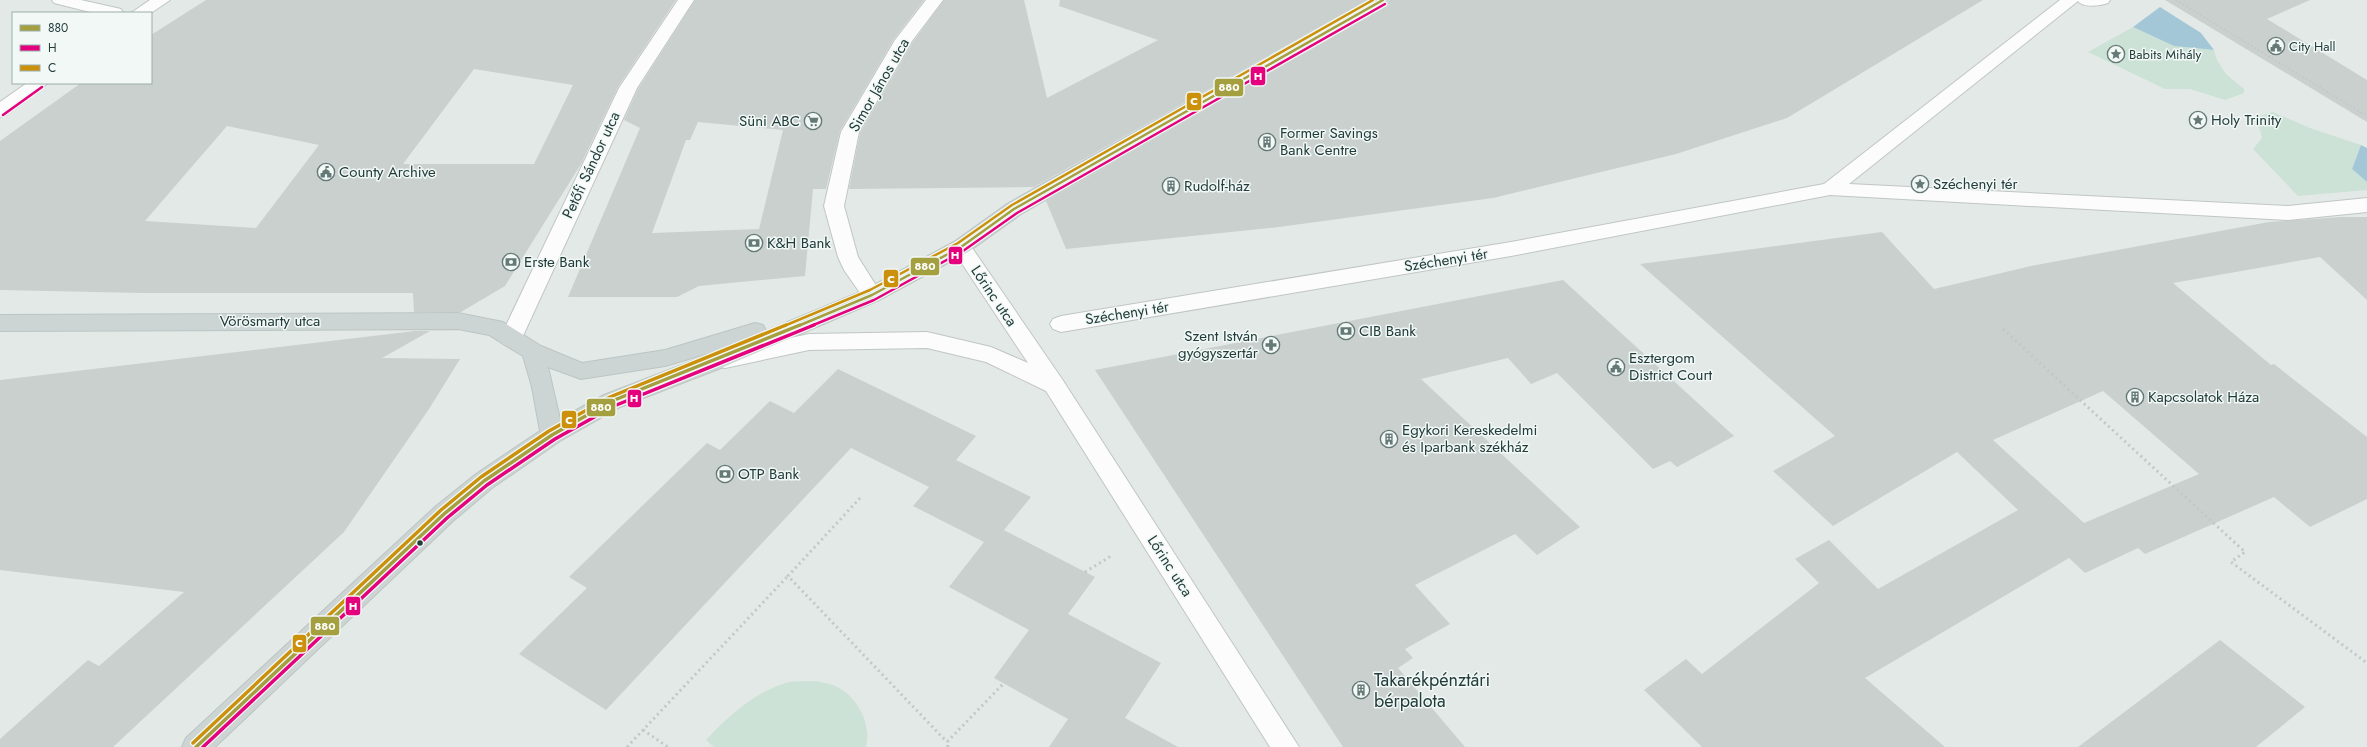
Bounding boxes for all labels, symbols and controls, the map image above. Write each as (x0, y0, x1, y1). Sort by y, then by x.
legend (12, 12, 152, 84)
text: 880 (48, 19, 68, 37)
street label: Simor János utca (843, 34, 915, 136)
public building icon: City Hall (2266, 36, 2286, 56)
place label: City Hall (2289, 37, 2336, 56)
text: H (48, 39, 57, 57)
place icon: Babits Mihály (2106, 44, 2126, 64)
place label: Babits Mihály (2129, 45, 2202, 64)
text: C (48, 59, 56, 77)
line badge: H (1250, 66, 1266, 86)
text: H (1254, 68, 1262, 84)
line badge: 880 (1214, 78, 1244, 97)
text: 880 (1218, 79, 1240, 95)
line badge: C (1186, 92, 1202, 111)
text: C (1190, 93, 1198, 109)
street label: Petőfi Sándor utca (557, 108, 625, 222)
place label: Holy Trinity (2211, 109, 2282, 131)
place label: Süni ABC (739, 110, 800, 132)
place icon: Holy Trinity (2188, 110, 2208, 130)
supermarket icon: Süni ABC (803, 111, 823, 131)
place label: Former Savings Bank Centre (1280, 122, 1378, 161)
building icon: Former Savings Bank Centre (1257, 132, 1277, 152)
place label: County Archive (339, 161, 436, 183)
public building icon: County Archive (316, 162, 336, 182)
place label: Széchenyi tér (1933, 173, 2019, 195)
place icon: Széchenyi tér (1910, 174, 1930, 194)
place label: Rudolf-ház (1184, 175, 1250, 197)
building icon: Rudolf-ház (1161, 176, 1181, 196)
place label: K&H Bank (767, 232, 831, 254)
bank icon: K&H Bank (744, 233, 764, 253)
street label: Széchenyi tér (1402, 242, 1490, 277)
line badge: H (948, 246, 963, 265)
text: H (951, 247, 959, 263)
place label: Erste Bank (524, 251, 590, 273)
bank icon: Erste Bank (501, 252, 521, 272)
line badge: 880 (910, 257, 940, 276)
text: 880 (914, 258, 936, 274)
street label: Lőrinc utca (965, 261, 1023, 331)
line badge: C (883, 269, 899, 288)
text: C (887, 271, 895, 287)
street label: Széchenyi tér (1083, 295, 1171, 330)
street label: Vörösmarty utca (220, 310, 320, 332)
place label: CIB Bank (1359, 320, 1416, 342)
bank icon: CIB Bank (1336, 321, 1356, 341)
place label: Szent István gyógyszertár (1178, 325, 1259, 364)
pharmacy icon: Szent István gyógyszertár (1261, 335, 1281, 355)
place label: Esztergom District Court (1629, 347, 1713, 386)
public building icon: Esztergom District Court (1606, 357, 1626, 377)
place label: Kapcsolatok Háza (2148, 386, 2259, 408)
building icon: Kapcsolatok Háza (2125, 387, 2145, 407)
line badge: H (627, 389, 642, 408)
text: H (630, 390, 638, 406)
line badge: 880 (586, 398, 616, 417)
text: 880 (590, 399, 612, 415)
line badge: C (561, 410, 577, 429)
text: C (565, 412, 573, 428)
place label: Egykori Kereskedelmi és Iparbank székház (1402, 419, 1537, 458)
building icon: Egykori Kereskedelmi és Iparbank székház (1379, 429, 1399, 449)
place label: OTP Bank (738, 463, 800, 485)
bank icon: OTP Bank (715, 464, 735, 484)
street label: Lőrinc utca (1142, 531, 1198, 601)
unlabelled marker (415, 538, 425, 548)
line badge: H (345, 596, 361, 616)
text: H (349, 598, 357, 614)
line badge: 880 (310, 616, 340, 636)
text: 880 (314, 618, 336, 634)
line badge: C (292, 634, 307, 653)
text: C (295, 635, 303, 651)
place label: Takarékpénztári bérpalota (1374, 667, 1490, 714)
building icon: Takarékpénztári bérpalota (1351, 680, 1371, 700)

